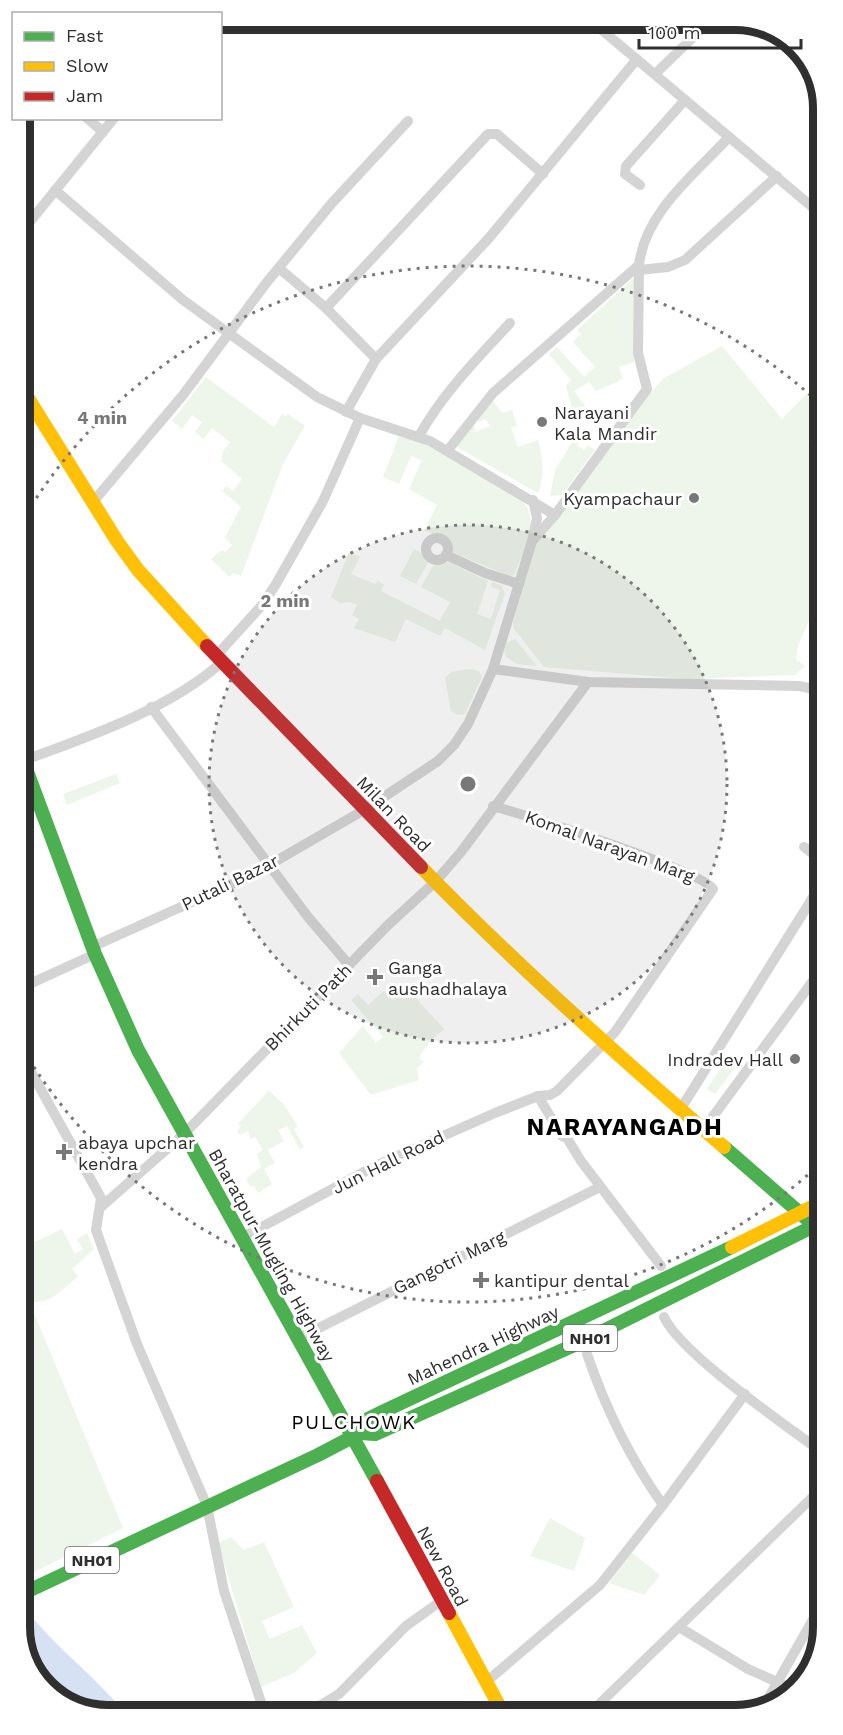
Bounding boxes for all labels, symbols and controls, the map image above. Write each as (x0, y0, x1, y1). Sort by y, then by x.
legend (12, 12, 222, 120)
scale bar (639, 12, 801, 50)
text: 100 m (648, 22, 701, 43)
text: Fast (66, 25, 104, 46)
text: Slow (66, 55, 109, 76)
text: Jam (66, 85, 103, 106)
place label: Narayani Kala Mandir (554, 402, 657, 444)
text: 4 min (77, 407, 127, 428)
marker: Narayani Kala Mandir (535, 415, 549, 429)
place label: Kyampachaur (563, 488, 682, 509)
marker: Kyampachaur (687, 491, 701, 505)
text: 2 min (260, 590, 310, 611)
street label: Milan Road (353, 772, 435, 856)
centre of rings (458, 774, 478, 794)
street label: Komal Narayan Marg (522, 806, 698, 887)
street label: Putali Bazar (178, 849, 282, 915)
place label: Ganga aushadhalaya (388, 957, 507, 999)
street label: Bhirkuti Path (260, 959, 356, 1055)
marker: Ganga aushadhalaya (366, 968, 384, 986)
place label: Indradev Hall (667, 1049, 783, 1070)
marker: Indradev Hall (788, 1052, 802, 1066)
district label: NARAYANGADH (527, 1113, 723, 1141)
street label: Jun Hall Road (328, 1126, 448, 1198)
place label: abaya upchar kendra (78, 1132, 195, 1174)
marker: abaya upchar kendra (55, 1143, 73, 1161)
street label: Bharatpur-Mugling Highway (204, 1145, 340, 1366)
street label: Gangotri Marg (389, 1226, 509, 1298)
place label: kantipur dental (494, 1270, 629, 1291)
marker: kantipur dental (472, 1271, 490, 1289)
street label: Mahendra Highway (404, 1300, 563, 1389)
road number: NH01 (563, 1325, 617, 1351)
district label: PULCHOWK (291, 1410, 417, 1434)
street label: New Road (413, 1522, 473, 1610)
road number: NH01 (65, 1547, 119, 1573)

